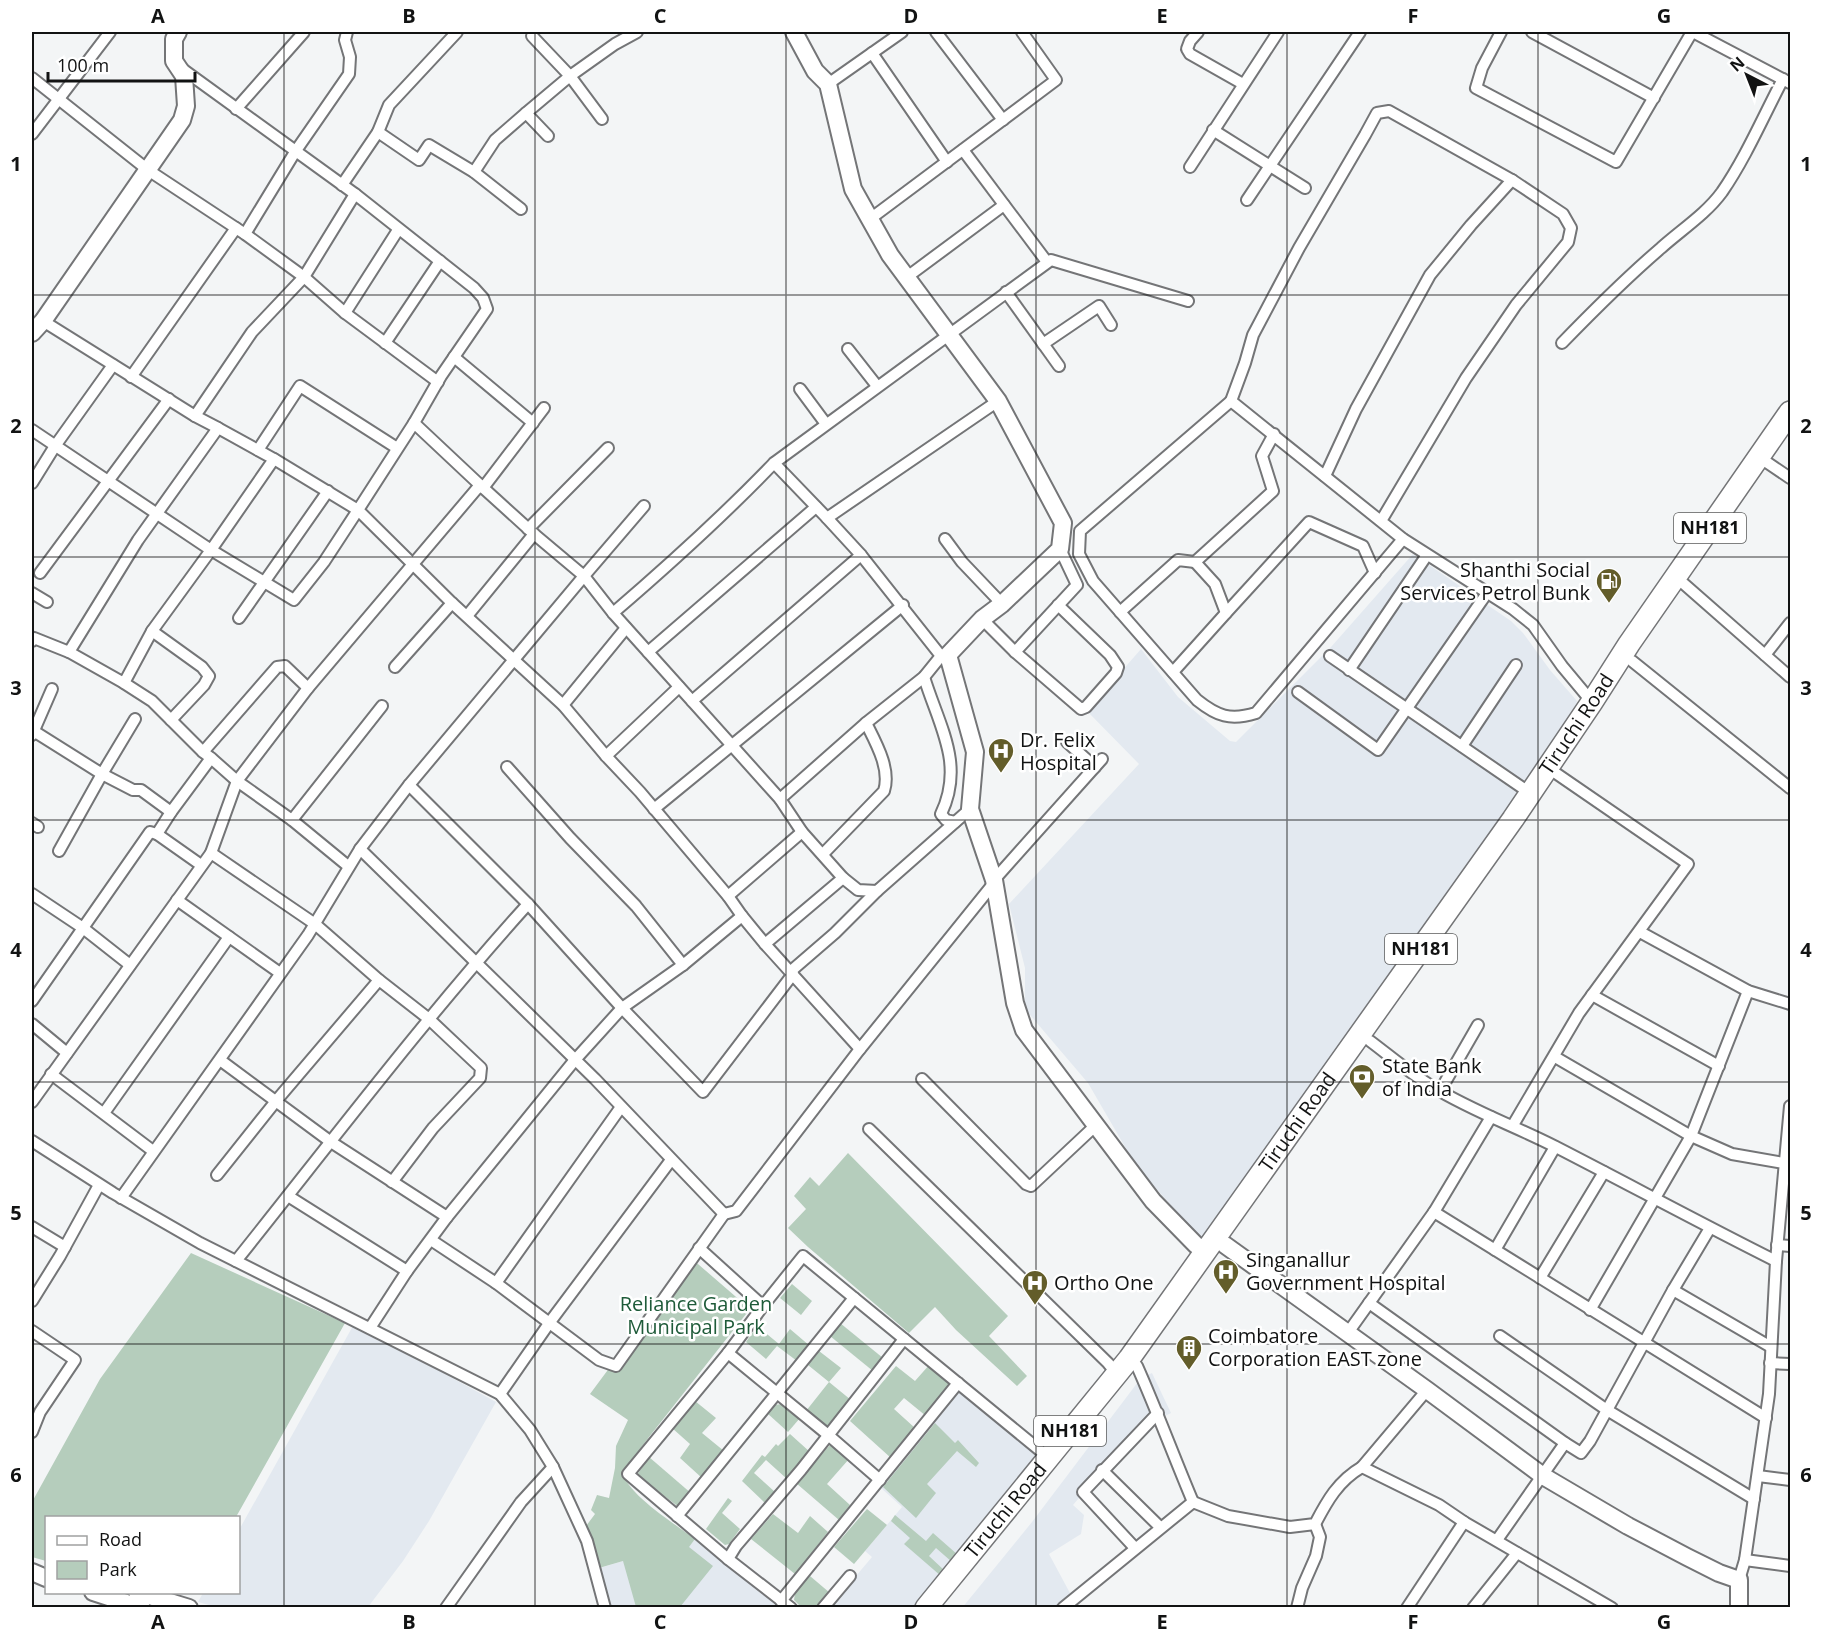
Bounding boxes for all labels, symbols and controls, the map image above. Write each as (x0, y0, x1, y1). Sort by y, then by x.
text: A (151, 2, 165, 29)
text: B (402, 2, 416, 29)
text: C (654, 2, 667, 29)
text: D (904, 2, 918, 29)
text: E (1156, 2, 1168, 29)
text: F (1408, 2, 1418, 29)
text: G (1657, 2, 1671, 29)
scale bar (48, 45, 195, 83)
north arrow (1717, 45, 1777, 105)
text: N (1725, 51, 1749, 76)
text: 100 m (57, 53, 109, 77)
text: 1 (10, 150, 22, 177)
text: 1 (1800, 150, 1812, 177)
text: 2 (10, 412, 22, 439)
text: 2 (1800, 412, 1812, 439)
road number: NH181 (1674, 513, 1746, 543)
place label: Shanthi Social Services Petrol Bunk (1400, 556, 1590, 606)
fuel station icon: Shanthi Social Services Petrol Bunk (1594, 566, 1624, 604)
street label: Tiruchi Road (1533, 668, 1620, 780)
text: 3 (10, 674, 22, 701)
text: 3 (1800, 674, 1812, 701)
place label: Dr. Felix Hospital (1020, 726, 1097, 776)
hospital icon: Dr. Felix Hospital (986, 736, 1016, 774)
road number: NH181 (1385, 934, 1457, 964)
text: 4 (10, 936, 22, 963)
text: 4 (1800, 936, 1812, 963)
place label: State Bank of India (1382, 1052, 1482, 1102)
bank icon: State Bank of India (1347, 1062, 1377, 1100)
street label: Tiruchi Road (1252, 1067, 1342, 1177)
text: 5 (10, 1199, 22, 1226)
text: 5 (1800, 1199, 1812, 1226)
place label: Singanallur Government Hospital (1246, 1246, 1445, 1296)
hospital icon: Singanallur Government Hospital (1211, 1257, 1241, 1295)
hospital icon: Ortho One (1020, 1268, 1050, 1306)
place label: Ortho One (1054, 1269, 1153, 1296)
park label: Reliance Garden Municipal Park (620, 1290, 772, 1340)
place label: Coimbatore Corporation EAST zone (1208, 1322, 1422, 1372)
building icon: Coimbatore Corporation EAST zone (1174, 1333, 1204, 1371)
road number: NH181 (1034, 1416, 1106, 1446)
street label: Tiruchi Road (958, 1456, 1052, 1564)
text: 6 (10, 1461, 22, 1488)
text: 6 (1800, 1461, 1812, 1488)
legend (45, 1516, 240, 1594)
text: Road (99, 1527, 142, 1551)
text: Park (99, 1557, 137, 1581)
text: A (151, 1608, 165, 1635)
text: B (402, 1608, 416, 1635)
text: C (654, 1608, 667, 1635)
text: D (904, 1608, 918, 1635)
text: E (1156, 1608, 1168, 1635)
text: F (1408, 1608, 1418, 1635)
text: G (1657, 1608, 1671, 1635)

